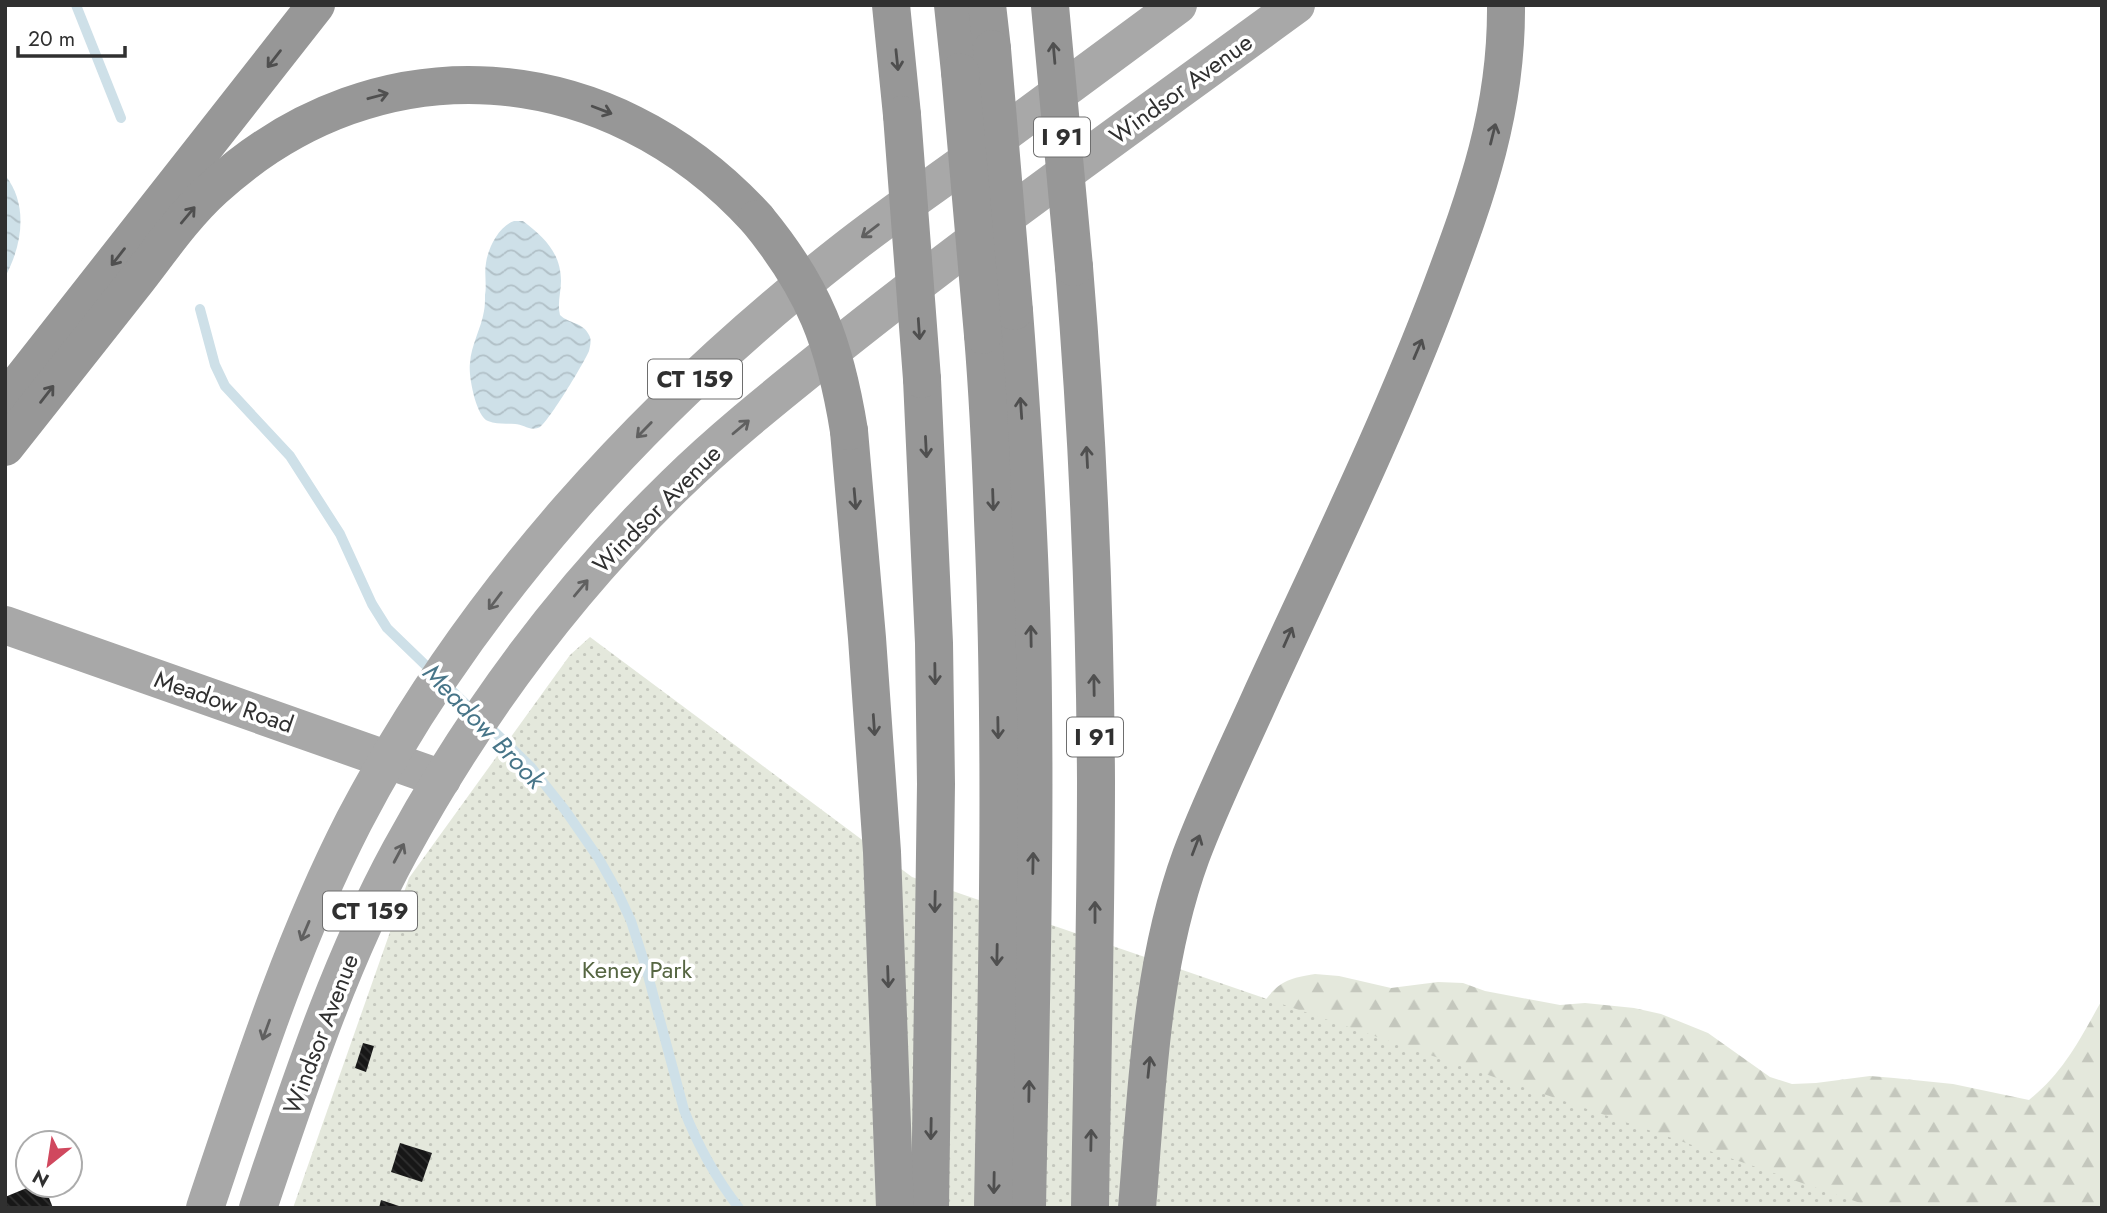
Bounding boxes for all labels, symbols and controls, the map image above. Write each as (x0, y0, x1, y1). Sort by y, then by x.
scale bar (18, 14, 124, 58)
text: 20 m (28, 24, 75, 54)
street label: Windsor Avenue (1102, 25, 1259, 152)
one-way arrow (1047, 42, 1060, 65)
one-way arrow (891, 48, 904, 71)
one-way arrow (266, 49, 281, 68)
one-way arrow (366, 89, 389, 102)
one-way arrow (590, 105, 612, 117)
road number: I 91 (1034, 118, 1090, 156)
one-way arrow (1487, 123, 1500, 146)
one-way arrow (180, 206, 196, 224)
one-way arrow (861, 224, 880, 239)
one-way arrow (111, 248, 126, 266)
one-way arrow (913, 318, 926, 341)
one-way arrow (1412, 338, 1425, 360)
road number: CT 159 (648, 360, 742, 398)
one-way arrow (40, 385, 55, 403)
one-way arrow (1014, 398, 1027, 420)
one-way arrow (731, 419, 749, 434)
one-way arrow (636, 421, 653, 438)
one-way arrow (920, 435, 933, 458)
street label: Windsor Avenue (584, 436, 729, 581)
one-way arrow (1080, 446, 1093, 469)
one-way arrow (849, 487, 862, 509)
one-way arrow (986, 489, 999, 512)
one-way arrow (573, 579, 588, 597)
one-way arrow (487, 591, 502, 610)
one-way arrow (1025, 624, 1038, 647)
one-way arrow (1282, 627, 1296, 648)
water label: Meadow Brook (414, 655, 555, 799)
street label: Meadow Road (150, 661, 298, 742)
one-way arrow (928, 663, 941, 686)
one-way arrow (1087, 673, 1101, 696)
one-way arrow (868, 714, 881, 736)
one-way arrow (992, 716, 1005, 739)
road number: I 91 (1067, 718, 1123, 757)
one-way arrow (1190, 834, 1203, 856)
one-way arrow (393, 843, 407, 864)
one-way arrow (1026, 852, 1039, 875)
one-way arrow (928, 890, 942, 913)
road number: CT 159 (323, 891, 417, 930)
one-way arrow (1088, 901, 1102, 924)
one-way arrow (297, 919, 310, 941)
one-way arrow (991, 944, 1004, 967)
street label: Windsor Avenue (274, 949, 367, 1119)
park label: Keney Park (582, 952, 693, 987)
one-way arrow (881, 965, 895, 988)
one-way arrow (259, 1018, 271, 1040)
one-way arrow (1143, 1056, 1156, 1078)
one-way arrow (1022, 1079, 1036, 1102)
one-way arrow (925, 1117, 938, 1140)
one-way arrow (1084, 1128, 1098, 1151)
north arrow (14, 1129, 84, 1199)
text: N (27, 1163, 54, 1194)
one-way arrow (987, 1171, 1000, 1194)

